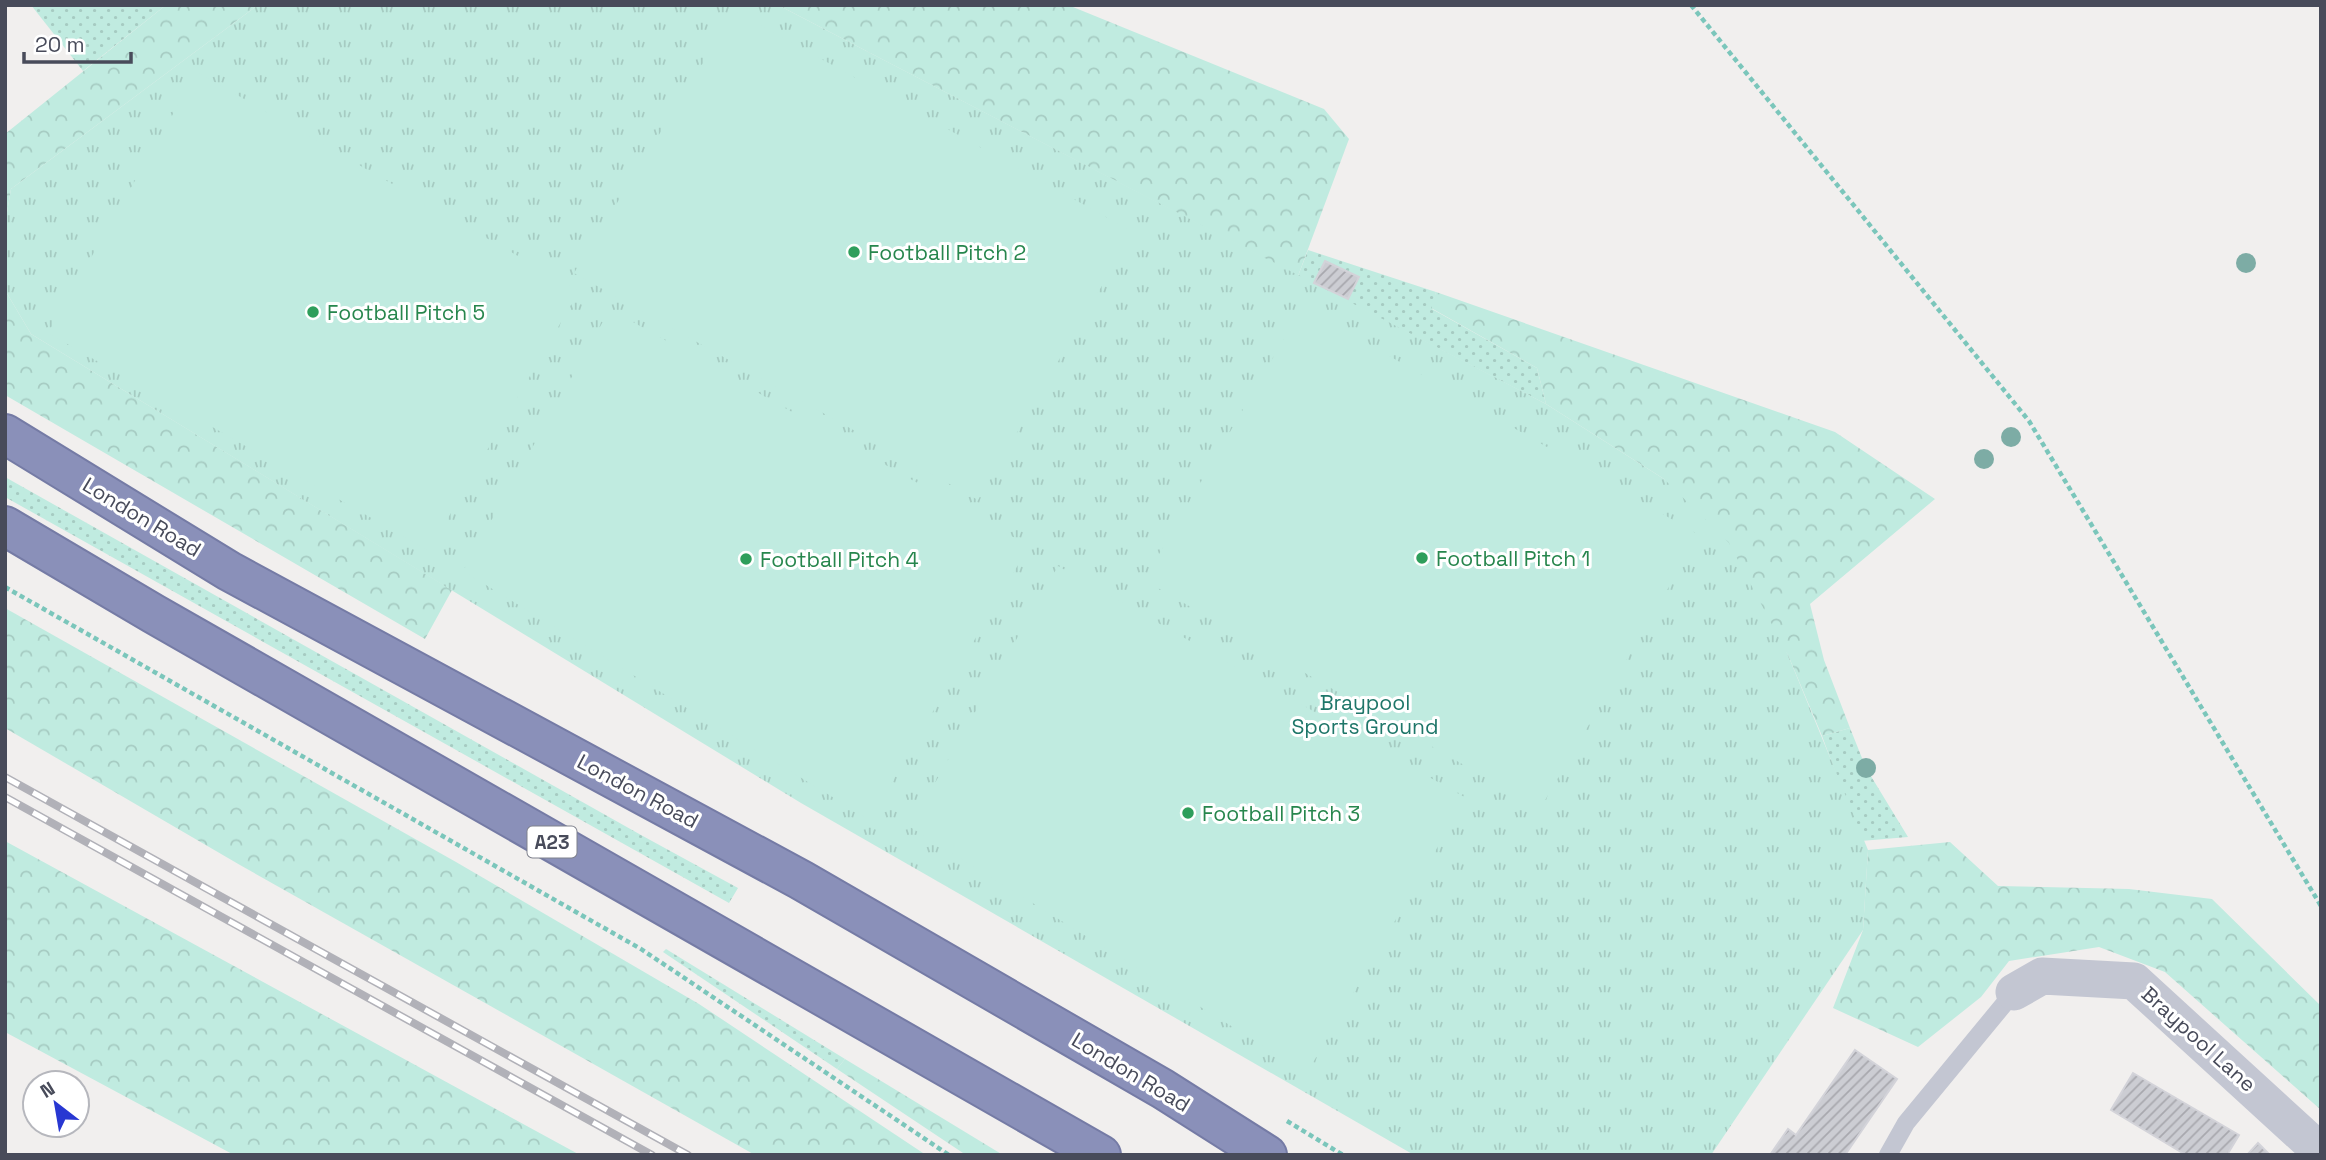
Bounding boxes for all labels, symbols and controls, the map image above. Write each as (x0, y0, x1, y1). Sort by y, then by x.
scale bar (24, 21, 131, 65)
text: 20 m (35, 31, 85, 58)
place label: Football Pitch 2 (868, 239, 1026, 266)
marker: Football Pitch 2 (846, 244, 862, 260)
place label: Football Pitch 5 (327, 299, 485, 326)
marker: Football Pitch 5 (305, 304, 321, 320)
street label: London Road (78, 471, 206, 563)
place label: Football Pitch 1 (1436, 545, 1590, 572)
place label: Football Pitch 4 (760, 546, 919, 573)
marker: Football Pitch 1 (1414, 550, 1430, 566)
marker: Football Pitch 4 (738, 551, 754, 567)
park label: Braypool Sports Ground (1291, 689, 1439, 740)
street label: London Road (573, 748, 703, 834)
place label: Football Pitch 3 (1202, 800, 1360, 827)
marker: Football Pitch 3 (1180, 805, 1196, 821)
road number: A23 (528, 827, 576, 858)
street label: Braypool Lane (2136, 980, 2262, 1098)
street label: London Road (1067, 1026, 1195, 1118)
north arrow (21, 1069, 91, 1139)
text: N (36, 1076, 59, 1104)

